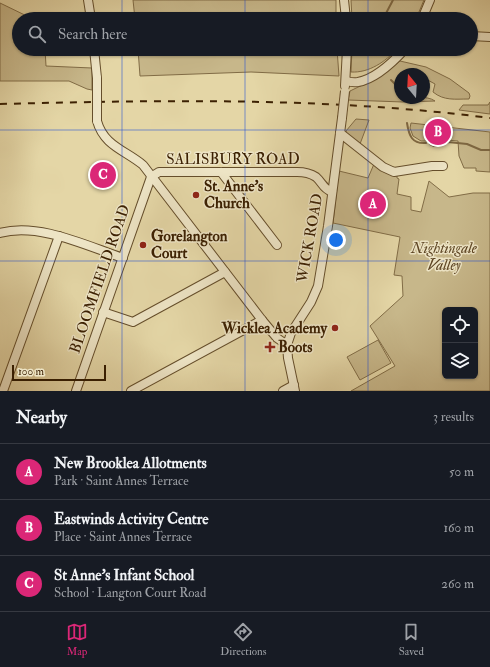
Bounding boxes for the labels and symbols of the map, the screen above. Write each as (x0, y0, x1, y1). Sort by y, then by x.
north arrow (394, 68, 430, 104)
pin: B (425, 117, 451, 147)
street label: SALISBURY ROAD (166, 150, 300, 169)
pin: C (90, 160, 116, 190)
place label: St. Anne's Church (204, 177, 263, 213)
pin: A (360, 189, 386, 219)
marker: St. Anne's Church (191, 190, 201, 200)
street label: WICK ROAD (293, 192, 327, 285)
street label: BLOOMFIELD ROAD (66, 202, 134, 356)
place label: Gorelangton Court (151, 227, 228, 263)
your location (326, 230, 346, 250)
park label: Nightingale Valley (410, 239, 478, 275)
marker: Gorelangton Court (138, 240, 148, 250)
place label: Wicklea Academy (221, 319, 328, 339)
marker: Wicklea Academy (330, 323, 340, 333)
place label: Boots (278, 338, 312, 357)
marker: Boots (265, 342, 275, 352)
scale bar (12, 363, 106, 382)

